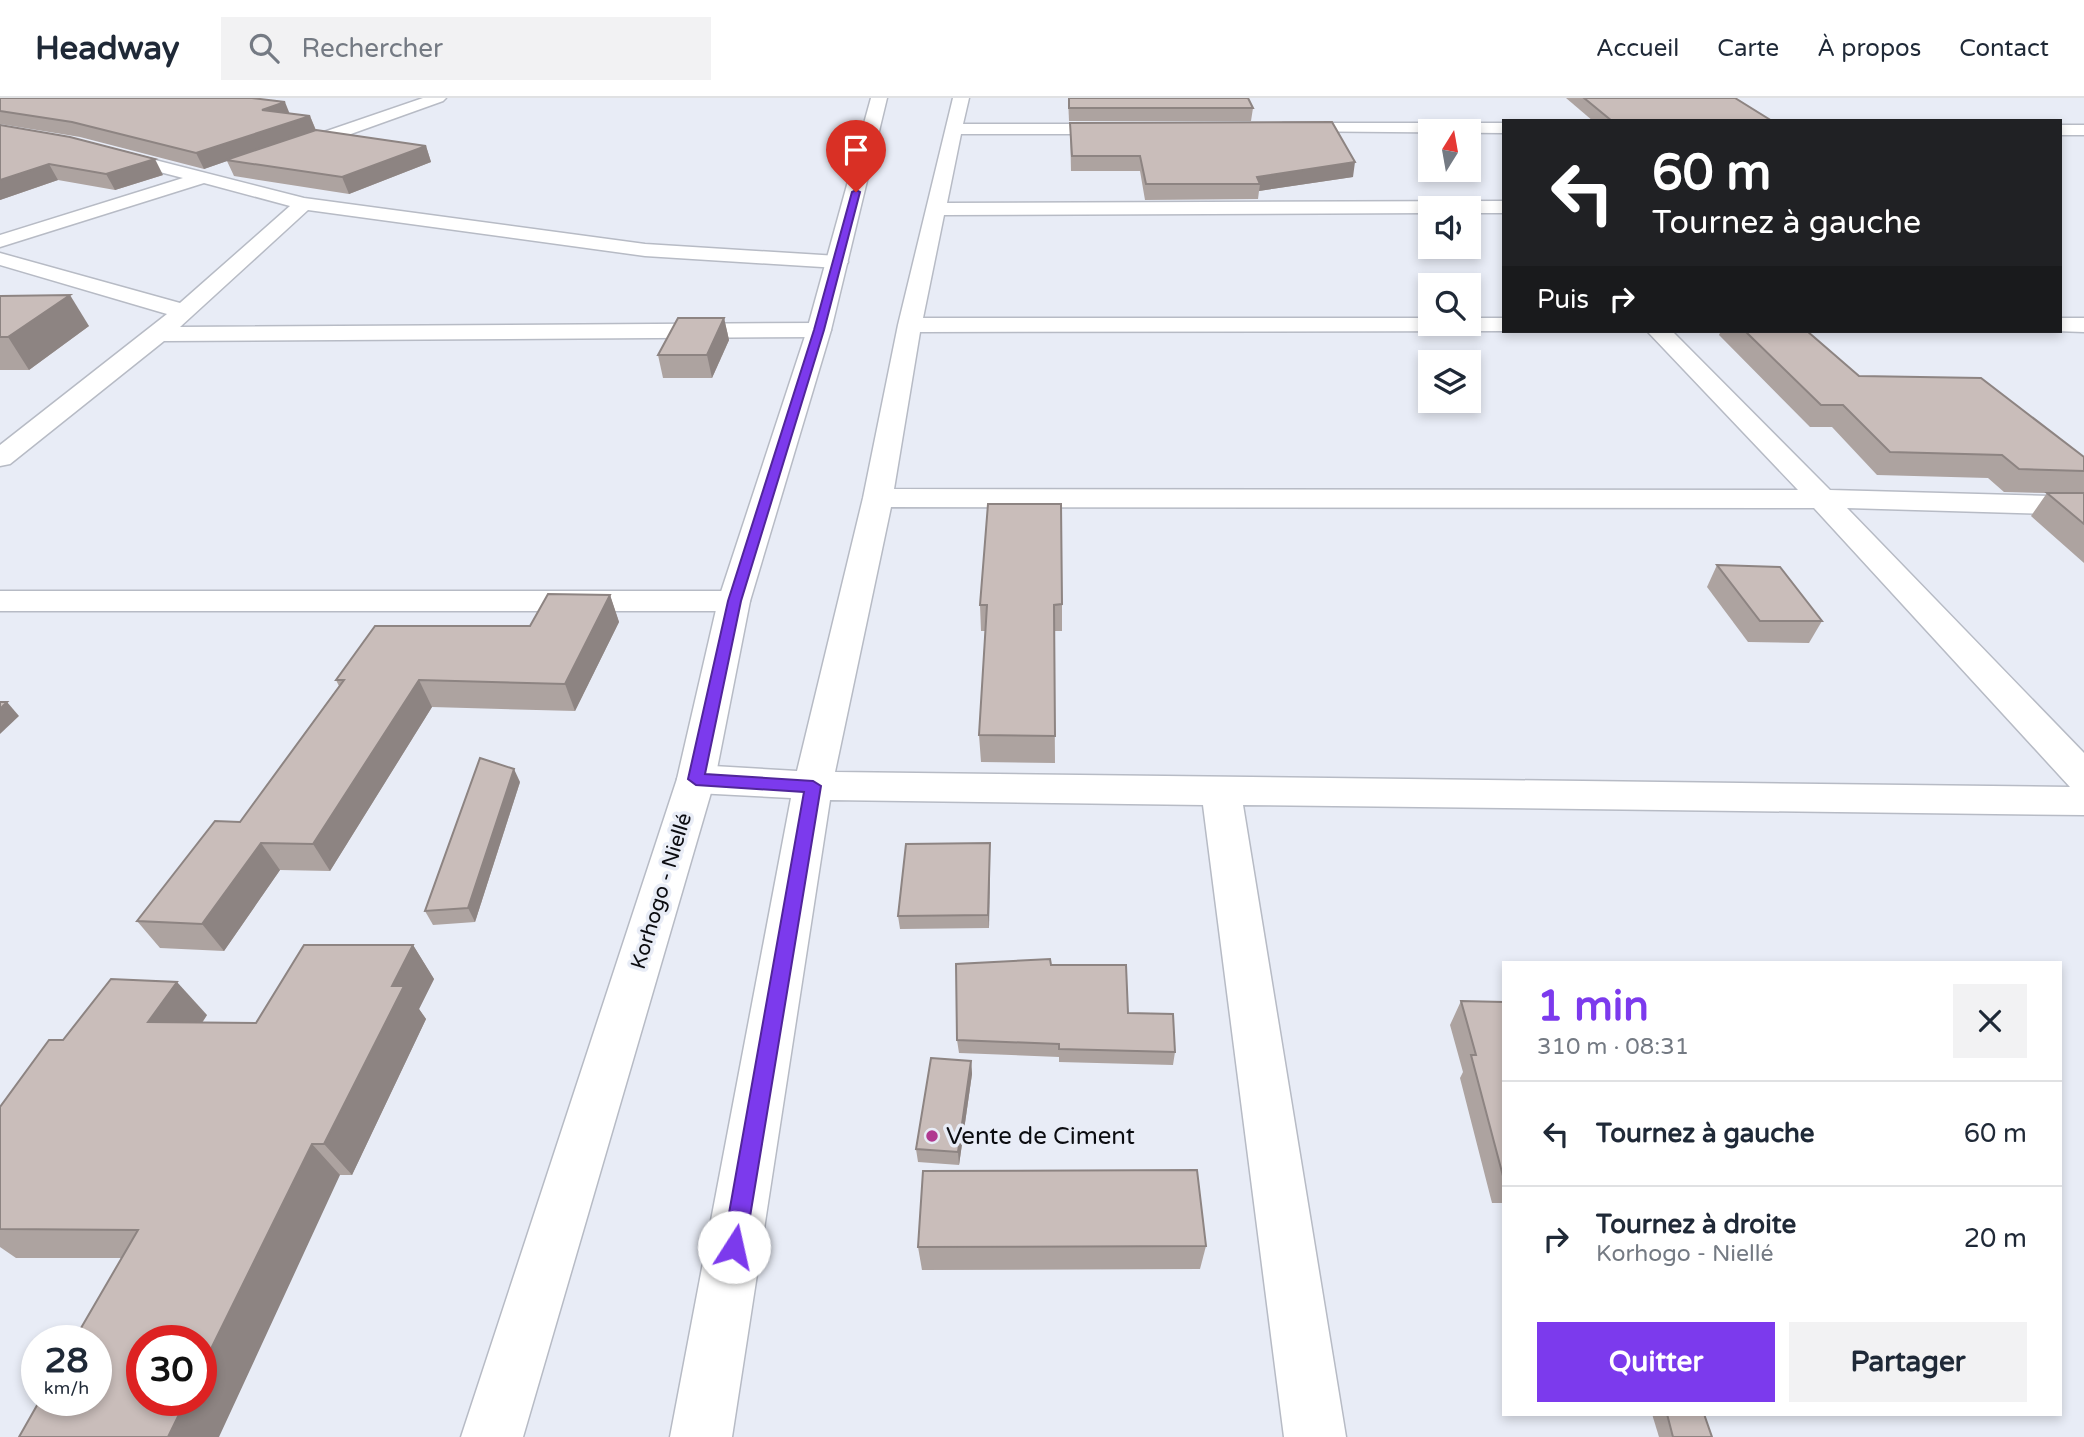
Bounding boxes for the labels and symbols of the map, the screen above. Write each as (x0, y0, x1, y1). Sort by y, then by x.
north arrow (1418, 119, 1480, 182)
pin (826, 120, 886, 192)
street label: Korhogo - Niellé (626, 810, 697, 972)
place label: Vente de Ciment (946, 1122, 1135, 1151)
marker: Vente de Ciment (924, 1128, 940, 1144)
position arrow (697, 1210, 771, 1284)
speed limit sign: 30 (126, 1325, 217, 1416)

